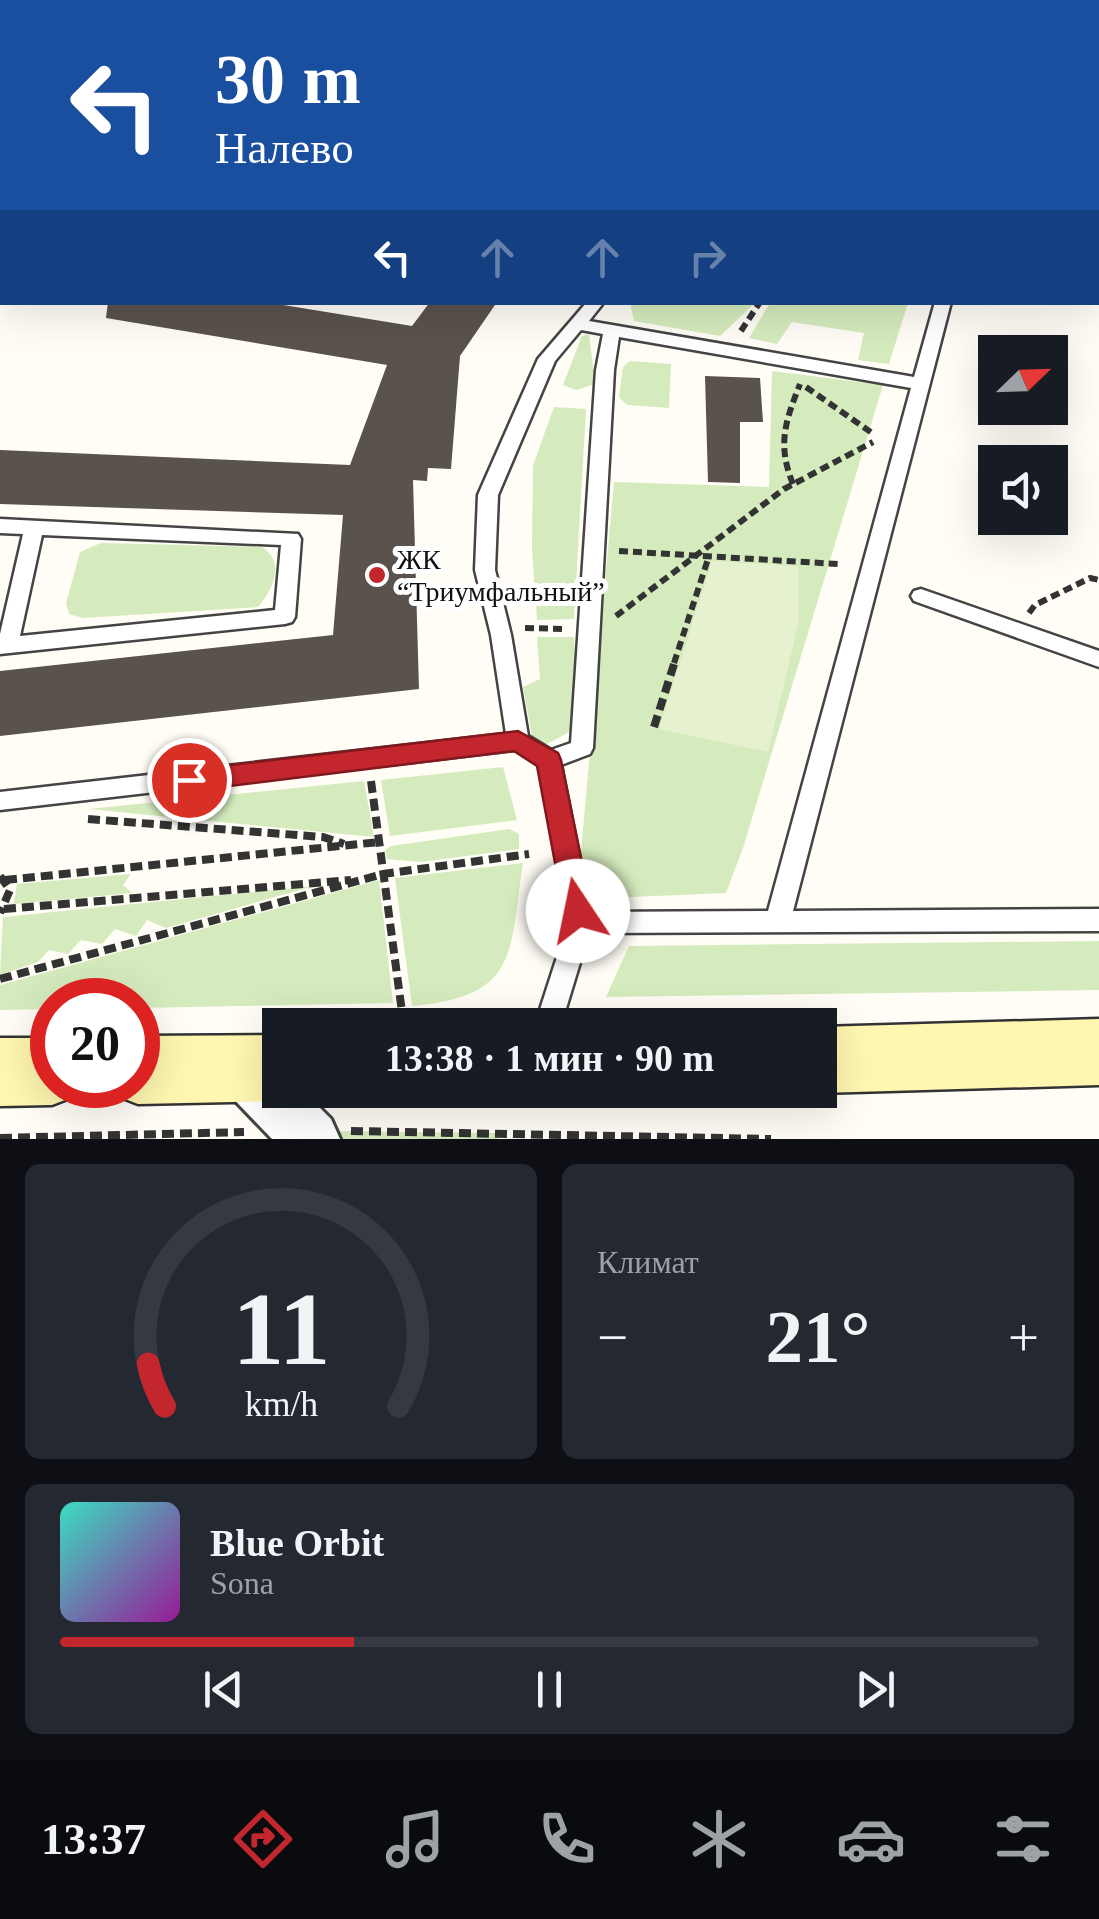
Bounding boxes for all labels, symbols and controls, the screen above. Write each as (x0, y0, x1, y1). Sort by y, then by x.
icon: left (50, 40, 180, 170)
text: 30 m (215, 41, 361, 118)
text: Налево (215, 123, 354, 173)
icon: left (365, 230, 420, 285)
icon: ahead (470, 230, 525, 285)
icon: ahead (575, 230, 630, 285)
icon: right (680, 230, 735, 285)
north arrow (978, 335, 1068, 425)
map controls (978, 335, 1068, 535)
button: sound (978, 445, 1068, 535)
place label: ЖК “Триумфальный” (397, 544, 605, 607)
marker: ЖК “Триумфальный” (366, 564, 388, 586)
pin (147, 738, 232, 823)
icon: arrive (162, 753, 217, 808)
position arrow (526, 859, 630, 963)
speed limit sign: 20 (30, 978, 160, 1108)
text: 13:38 · 1 мин · 90 m (385, 1037, 714, 1079)
text: Климат (597, 1244, 699, 1280)
text: 11 (232, 1271, 330, 1386)
text: 21° (766, 1295, 871, 1378)
text: − (597, 1307, 628, 1368)
text: + (1008, 1307, 1039, 1368)
text: km/h (244, 1384, 318, 1424)
text: Blue Orbit (210, 1522, 384, 1564)
text: Sona (210, 1565, 274, 1601)
icon: previous (196, 1662, 251, 1717)
icon: pause (522, 1662, 577, 1717)
icon: next (848, 1662, 903, 1717)
icon: directions (228, 1804, 298, 1874)
icon: music (380, 1804, 450, 1874)
icon: phone (532, 1804, 602, 1874)
icon: climate (684, 1804, 754, 1874)
icon: car (836, 1804, 906, 1874)
icon: filters (988, 1804, 1058, 1874)
text: 13:37 (41, 1814, 146, 1864)

